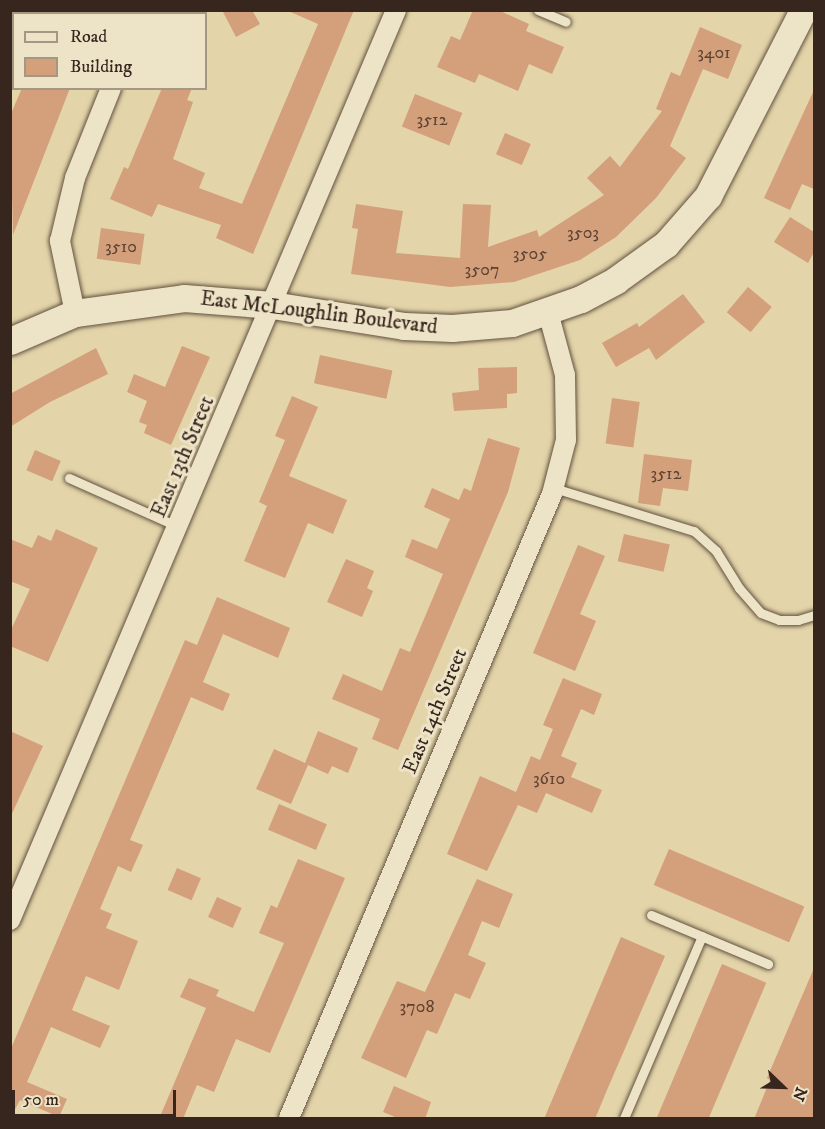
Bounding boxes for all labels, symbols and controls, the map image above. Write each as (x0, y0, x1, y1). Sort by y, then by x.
legend (12, 12, 207, 90)
text: Road (70, 26, 107, 48)
house number: 3401 (697, 42, 731, 64)
text: Building (70, 56, 132, 78)
house number: 3512 (416, 109, 448, 131)
house number: 3503 (567, 222, 599, 244)
house number: 3510 (105, 236, 137, 258)
house number: 3505 (513, 243, 547, 265)
house number: 3507 (465, 259, 499, 281)
street label: East McLoughlin Boulevard (199, 286, 439, 340)
street label: East 13th Street (146, 392, 220, 522)
house number: 3512 (650, 463, 682, 485)
street label: East 14th Street (397, 645, 473, 777)
house number: 3610 (533, 768, 565, 790)
house number: 3708 (400, 996, 434, 1018)
north arrow (753, 1057, 813, 1117)
scale bar (15, 1078, 178, 1116)
text: N (788, 1084, 811, 1104)
text: 50 m (23, 1089, 59, 1111)

